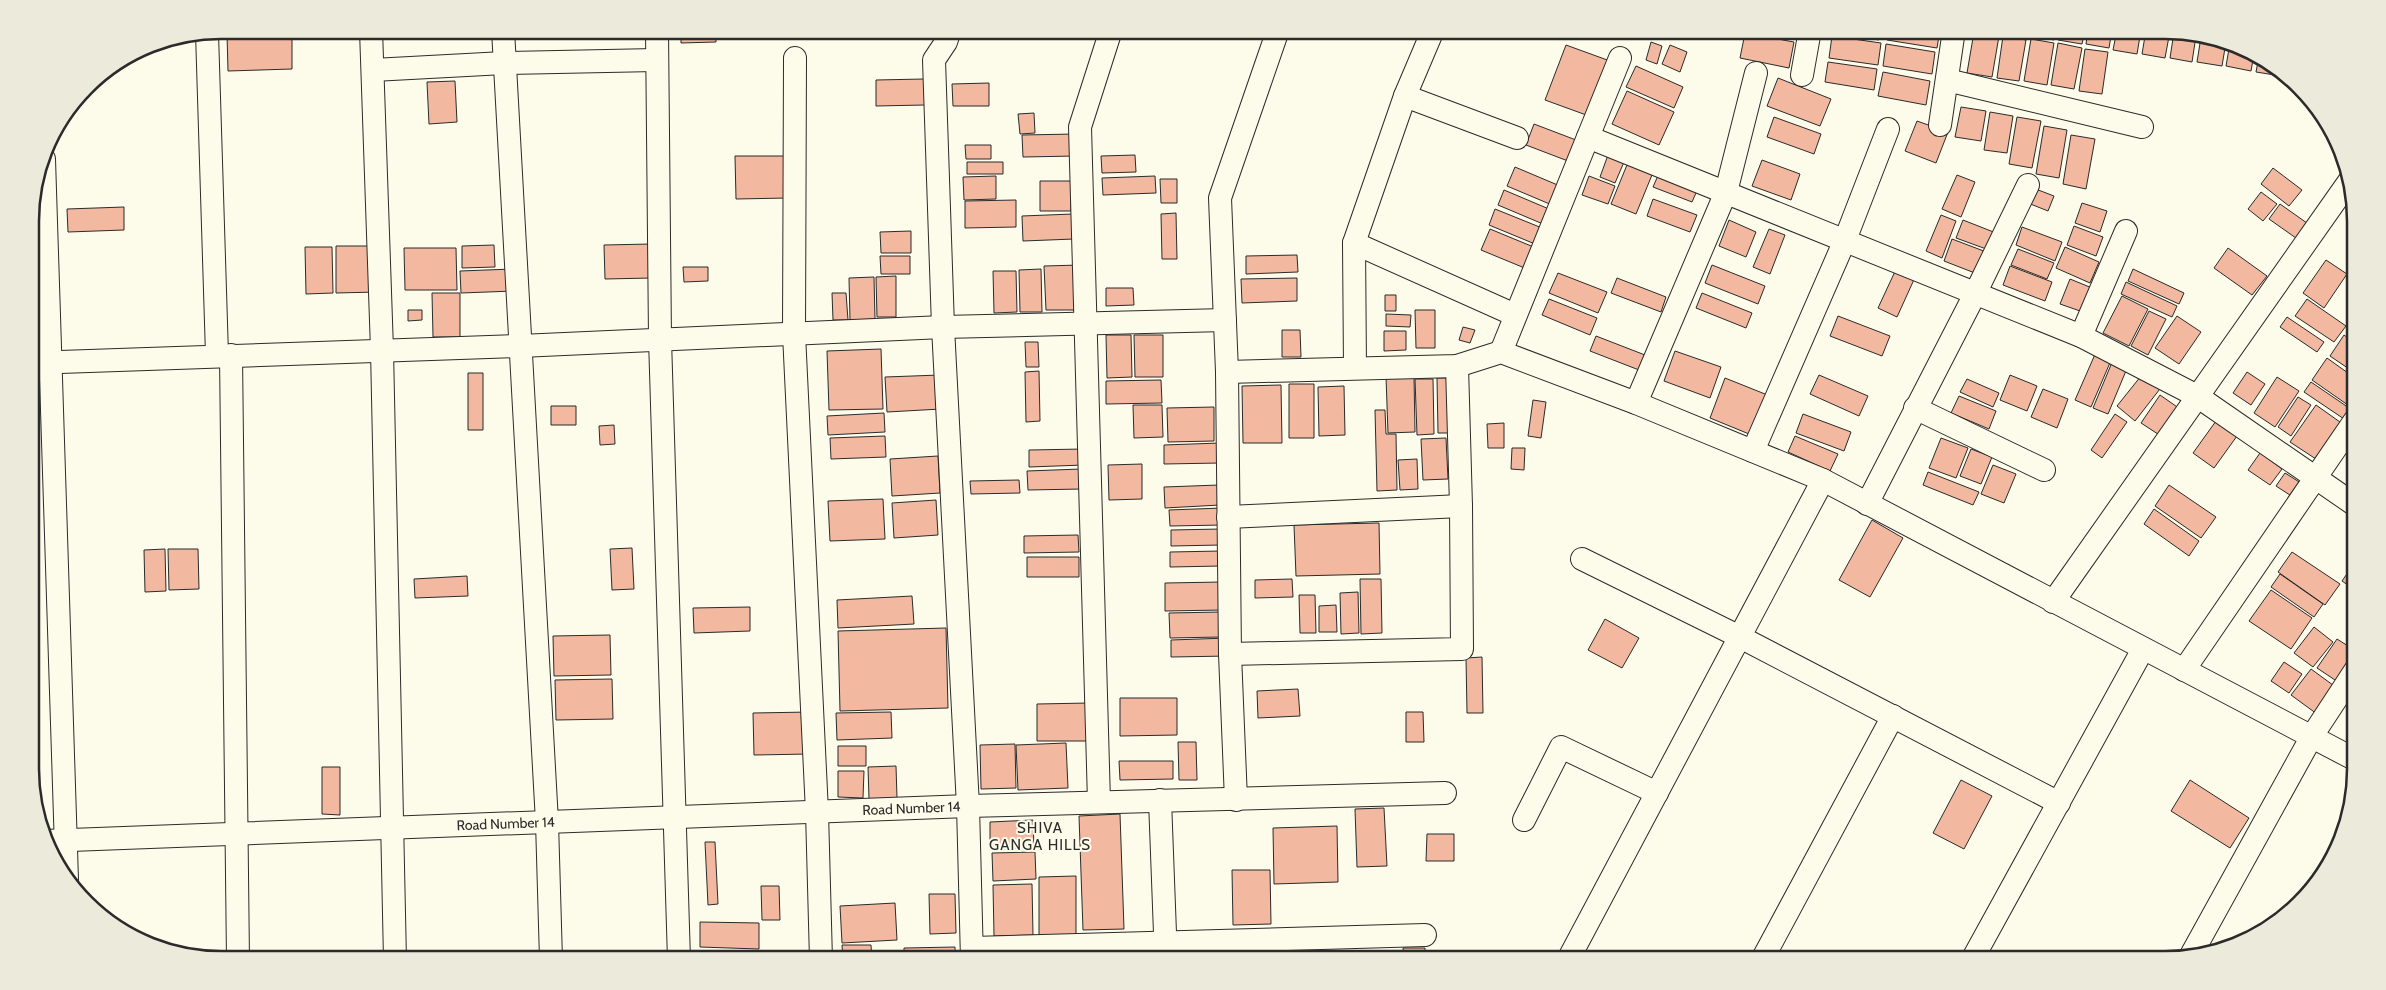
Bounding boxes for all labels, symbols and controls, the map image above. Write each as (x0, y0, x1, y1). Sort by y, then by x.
street label: Road Number 14 (862, 797, 961, 819)
street label: Road Number 14 (456, 813, 555, 834)
district label: SHIVA GANGA HILLS (989, 819, 1091, 854)

